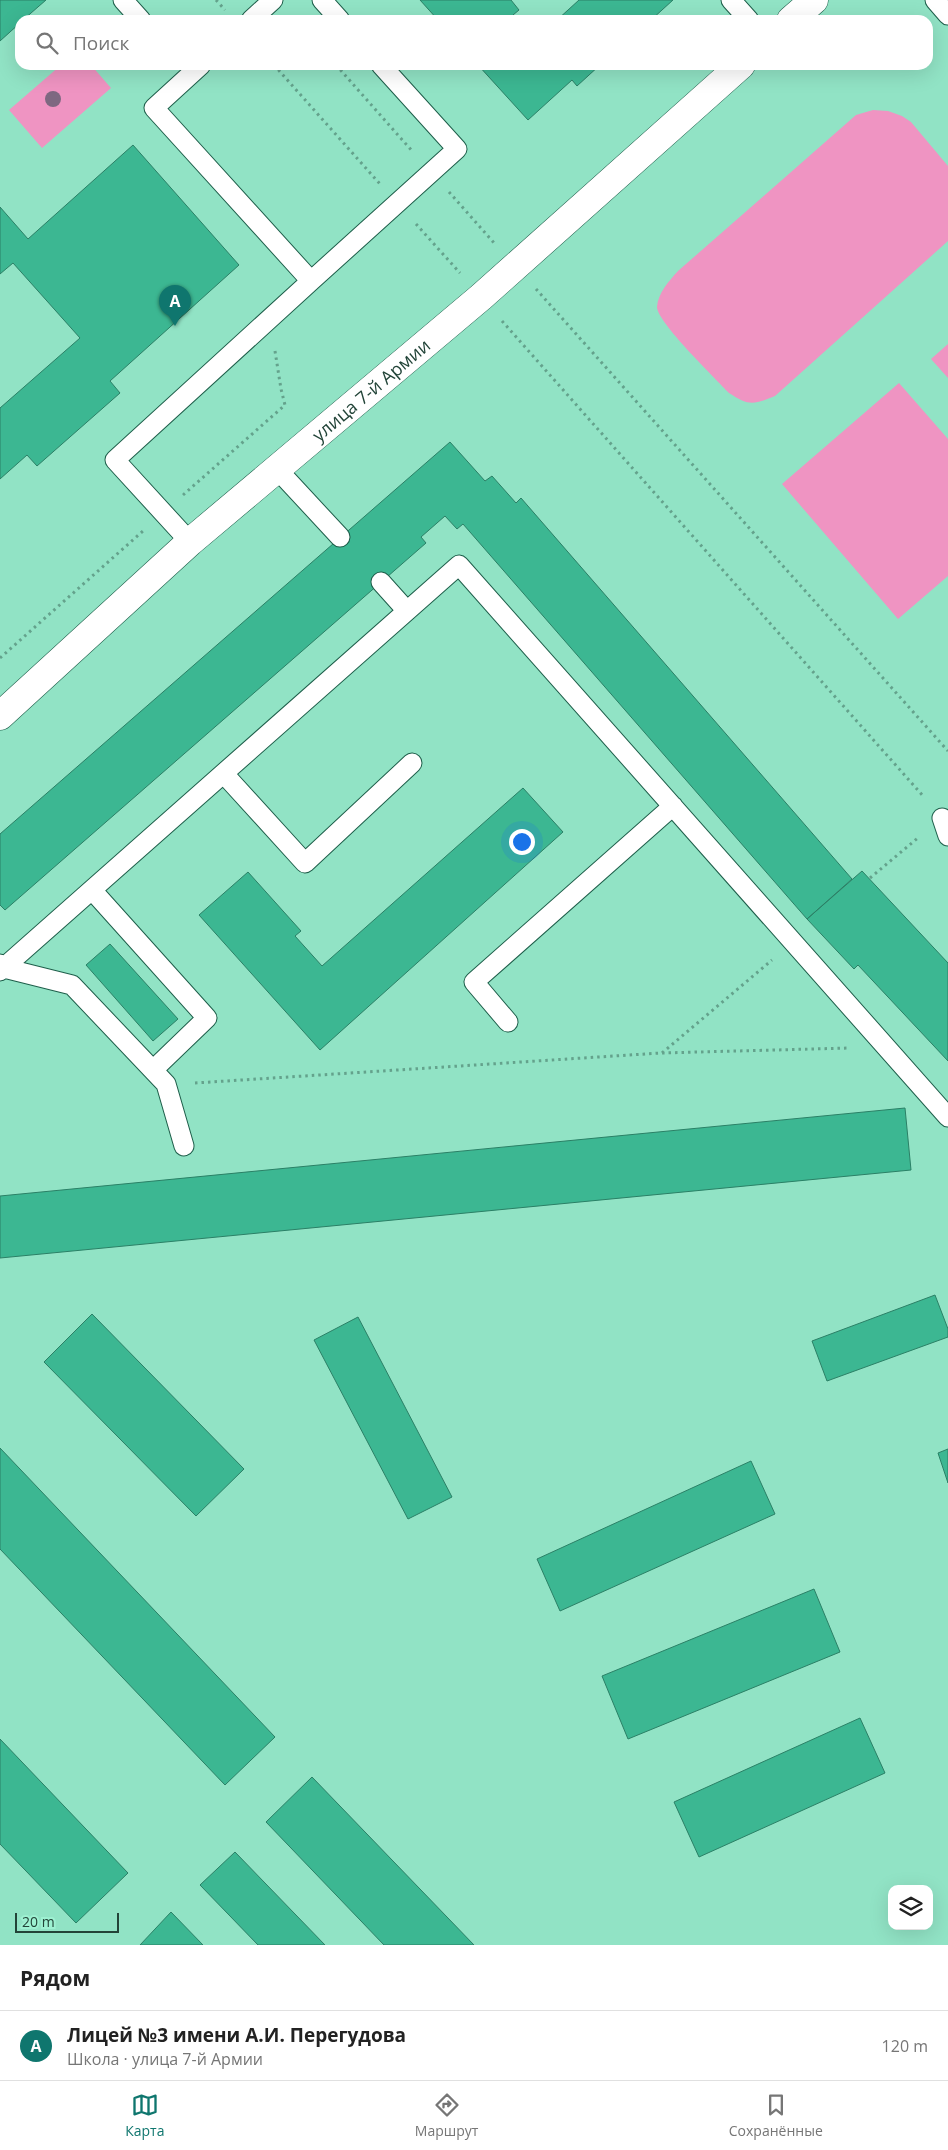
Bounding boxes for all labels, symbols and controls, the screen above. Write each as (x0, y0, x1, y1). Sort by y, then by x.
search box (15, 15, 933, 70)
icon: search (33, 29, 61, 57)
text: Поиск (73, 30, 129, 56)
pin: A (159, 285, 191, 326)
street label: улица 7-й Армии (307, 333, 435, 446)
your location (509, 829, 535, 855)
map controls (888, 1885, 933, 1930)
button: layers (888, 1885, 933, 1930)
scale bar (15, 1910, 119, 1933)
text: 20 m (22, 1912, 55, 1931)
text: Рядом (20, 1964, 90, 1992)
text: Лицей №3 имени А.И. Перегудова (67, 2022, 406, 2048)
text: A (30, 2035, 42, 2057)
text: 120 m (882, 2035, 928, 2057)
text: Школа · улица 7-й Армии (67, 2048, 263, 2070)
tab: Карта (125, 2091, 164, 2140)
tab: Маршрут (415, 2091, 478, 2140)
tab: Сохранённые (729, 2091, 823, 2140)

